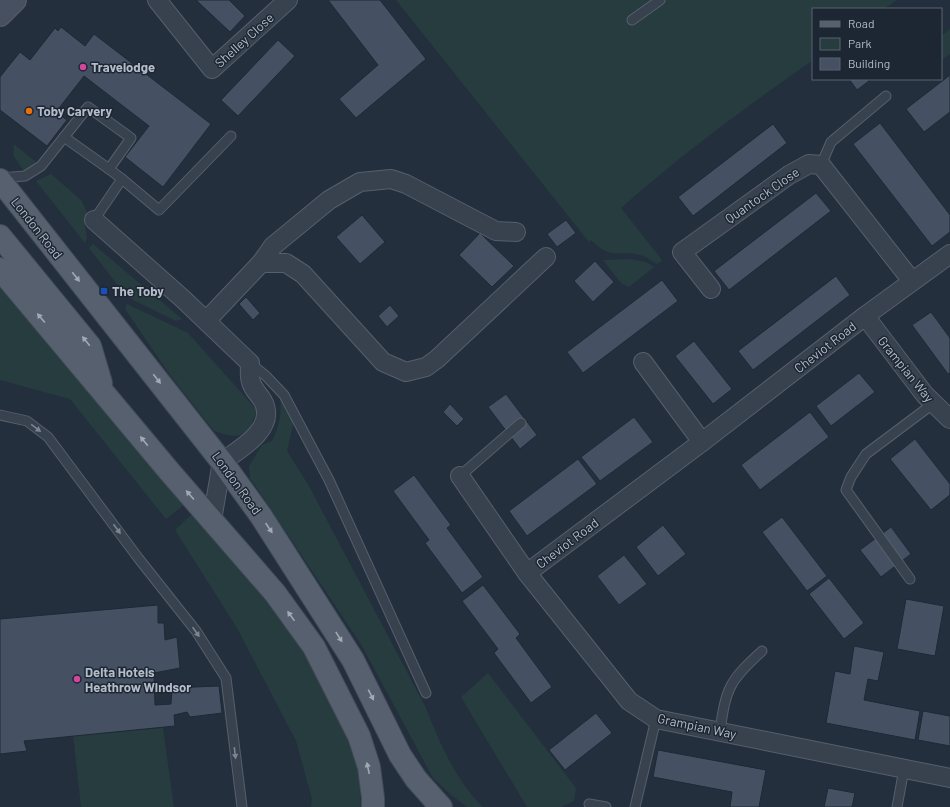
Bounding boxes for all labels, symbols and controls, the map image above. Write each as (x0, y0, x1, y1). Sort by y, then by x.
legend (812, 8, 942, 80)
street label: Shelley Close (211, 9, 277, 71)
text: Road (848, 16, 875, 30)
text: Park (848, 36, 872, 50)
text: Building (848, 56, 890, 70)
place label: Travelodge (91, 59, 155, 75)
marker: Travelodge (78, 62, 88, 72)
place label: Toby Carvery (37, 103, 112, 119)
marker: Toby Carvery (24, 106, 34, 116)
street label: Quantock Close (722, 164, 802, 226)
street label: London Road (8, 194, 66, 262)
one-way arrow (72, 272, 81, 283)
place label: The Toby (112, 283, 164, 299)
marker: The Toby (99, 286, 109, 296)
one-way arrow (37, 312, 46, 323)
street label: Cheviot Road (791, 318, 859, 376)
street label: Grampian Way (875, 333, 937, 405)
one-way arrow (81, 335, 90, 346)
one-way arrow (152, 374, 161, 385)
one-way arrow (31, 424, 42, 432)
one-way arrow (140, 435, 149, 446)
street label: London Road (209, 448, 265, 518)
one-way arrow (186, 490, 195, 499)
street label: Cheviot Road (533, 514, 601, 572)
one-way arrow (265, 522, 273, 533)
one-way arrow (112, 524, 121, 535)
one-way arrow (287, 611, 295, 621)
one-way arrow (192, 627, 200, 637)
one-way arrow (335, 631, 342, 643)
place label: Delta Hotels Heathrow Windsor (85, 664, 191, 695)
marker: Delta Hotels Heathrow Windsor (72, 674, 82, 684)
one-way arrow (367, 689, 374, 701)
street label: Grampian Way (656, 710, 738, 742)
one-way arrow (232, 747, 239, 759)
one-way arrow (365, 762, 371, 775)

